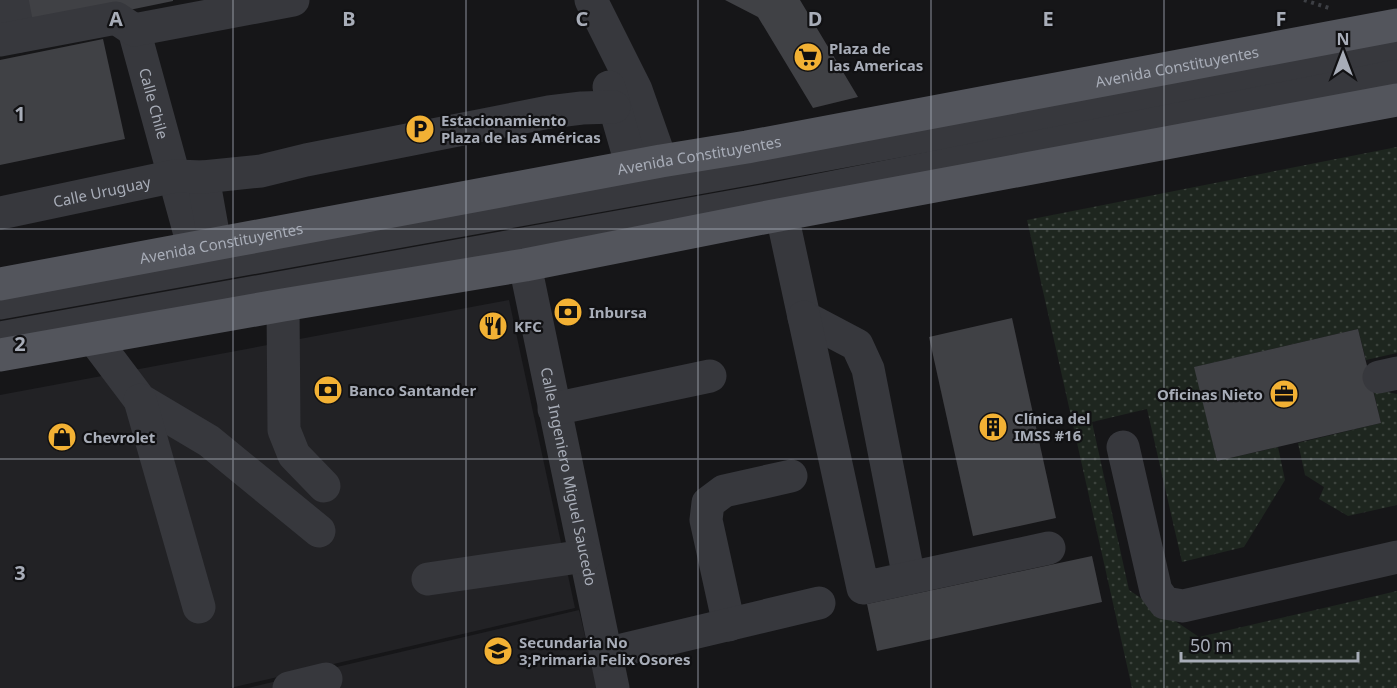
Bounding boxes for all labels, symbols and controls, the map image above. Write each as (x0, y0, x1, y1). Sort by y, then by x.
text: A (109, 5, 123, 32)
text: B (342, 5, 356, 32)
text: C (576, 5, 589, 32)
text: D (808, 5, 822, 32)
text: E (1042, 5, 1054, 32)
text: F (1276, 5, 1286, 32)
north arrow (1313, 24, 1373, 84)
text: N (1336, 28, 1350, 50)
place label: Plaza de las Americas (829, 38, 923, 75)
supermarket icon: Plaza de las Americas (792, 41, 824, 73)
street label: Avenida Constituyentes (1094, 41, 1260, 91)
street label: Calle Chile (135, 65, 173, 141)
text: 1 (14, 100, 26, 127)
place label: Estacionamiento Plaza de las Américas (441, 110, 601, 147)
parking icon: Estacionamiento Plaza de las Américas (404, 113, 436, 145)
street label: Avenida Constituyentes (616, 131, 783, 179)
street label: Calle Uruguay (51, 171, 153, 212)
street label: Avenida Constituyentes (138, 218, 305, 268)
bank icon: Inbursa (552, 296, 584, 328)
place label: Inbursa (589, 302, 647, 322)
restaurant icon: KFC (477, 310, 509, 342)
place label: KFC (514, 316, 542, 336)
text: 2 (14, 330, 26, 357)
street label: Calle Ingeniero Miguel Saucedo (537, 365, 601, 588)
bank icon: Banco Santander (312, 374, 344, 406)
office icon: Oficinas Nieto (1268, 378, 1300, 410)
place label: Banco Santander (349, 380, 476, 400)
place label: Oficinas Nieto (1157, 384, 1263, 404)
place label: Clínica del IMSS #16 (1014, 408, 1090, 445)
building icon: Clínica del IMSS #16 (977, 411, 1009, 443)
shop icon: Chevrolet (46, 421, 78, 453)
place label: Chevrolet (83, 427, 156, 447)
text: 3 (14, 559, 26, 586)
scale bar (1181, 625, 1358, 663)
place label: Secundaria No 3;Primaria Felix Osores (519, 632, 690, 669)
text: 50 m (1190, 633, 1232, 657)
school or university icon: Secundaria No 3;Primaria Felix Osores (482, 635, 514, 667)

